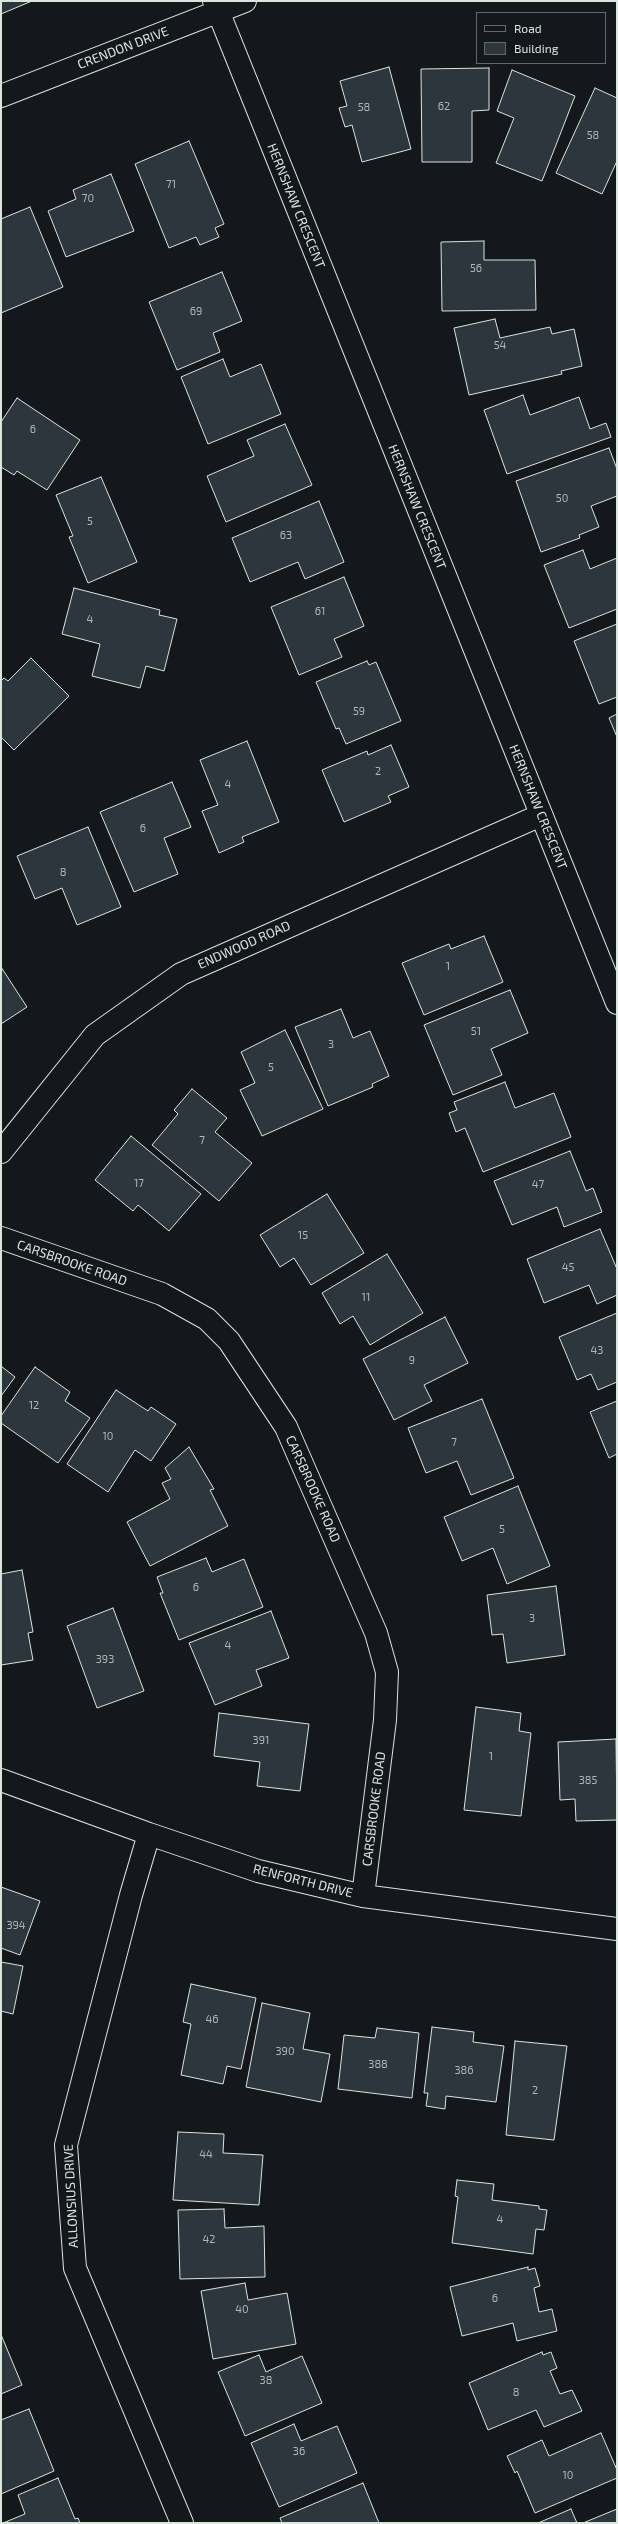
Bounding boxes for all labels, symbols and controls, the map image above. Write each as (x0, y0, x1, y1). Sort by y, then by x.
legend (476, 12, 606, 64)
text: Road (514, 21, 542, 35)
street label: CRENDON DRIVE (75, 23, 171, 73)
text: Building (514, 41, 558, 55)
house number: 62 (438, 99, 450, 113)
house number: 58 (358, 100, 370, 114)
house number: 58 (587, 128, 599, 142)
street label: HERNSHAW CRESCENT (264, 141, 328, 271)
house number: 71 (166, 177, 176, 191)
house number: 70 (82, 191, 94, 205)
house number: 56 (470, 261, 482, 275)
house number: 69 (190, 304, 202, 318)
house number: 54 (494, 338, 506, 352)
house number: 6 (30, 422, 36, 436)
street label: HERNSHAW CRESCENT (385, 442, 449, 572)
house number: 50 (556, 491, 568, 505)
house number: 5 (87, 514, 93, 528)
house number: 63 (280, 528, 292, 542)
house number: 61 (315, 604, 325, 618)
house number: 4 (87, 612, 93, 626)
house number: 59 (353, 704, 365, 718)
street label: HERNSHAW CRESCENT (506, 742, 570, 872)
house number: 2 (375, 764, 381, 778)
house number: 4 (225, 777, 231, 791)
house number: 6 (140, 821, 146, 835)
house number: 8 (60, 865, 66, 879)
street label: ENDWOOD ROAD (195, 918, 293, 972)
house number: 1 (446, 959, 450, 973)
house number: 51 (471, 1024, 481, 1038)
house number: 3 (328, 1037, 334, 1051)
house number: 5 (268, 1060, 274, 1074)
house number: 7 (199, 1133, 205, 1147)
house number: 17 (134, 1176, 144, 1190)
house number: 47 (532, 1177, 544, 1191)
house number: 15 (298, 1228, 308, 1242)
street label: CARSBROOKE ROAD (15, 1237, 129, 1289)
house number: 45 (562, 1260, 574, 1274)
house number: 11 (362, 1290, 370, 1304)
house number: 43 (591, 1343, 603, 1357)
house number: 9 (409, 1353, 415, 1367)
house number: 12 (29, 1398, 39, 1412)
house number: 10 (102, 1429, 114, 1443)
street label: CARSBROOKE ROAD (282, 1433, 344, 1545)
house number: 7 (451, 1435, 457, 1449)
house number: 5 (499, 1522, 505, 1536)
house number: 6 (193, 1580, 199, 1594)
house number: 3 (529, 1611, 535, 1625)
house number: 4 (225, 1638, 231, 1652)
house number: 393 (96, 1652, 114, 1666)
house number: 391 (253, 1733, 269, 1747)
house number: 1 (489, 1749, 493, 1763)
street label: CARSBROOKE ROAD (359, 1751, 389, 1867)
house number: 385 (579, 1773, 597, 1787)
street label: RENFORTH DRIVE (251, 1861, 355, 1901)
house number: 394 (6, 1918, 26, 1932)
house number: 46 (205, 2012, 219, 2026)
house number: 390 (275, 2044, 295, 2058)
house number: 388 (368, 2057, 388, 2071)
house number: 386 (454, 2063, 474, 2077)
house number: 2 (532, 2083, 538, 2097)
street label: ALLONSIUS DRIVE (60, 2144, 82, 2248)
house number: 44 (199, 2147, 213, 2161)
house number: 4 (497, 2212, 503, 2226)
house number: 42 (203, 2232, 215, 2246)
house number: 6 (492, 2291, 498, 2305)
house number: 40 (235, 2302, 249, 2316)
house number: 38 (260, 2373, 272, 2387)
house number: 8 (513, 2385, 519, 2399)
house number: 36 (293, 2444, 305, 2458)
house number: 10 (562, 2468, 574, 2482)

